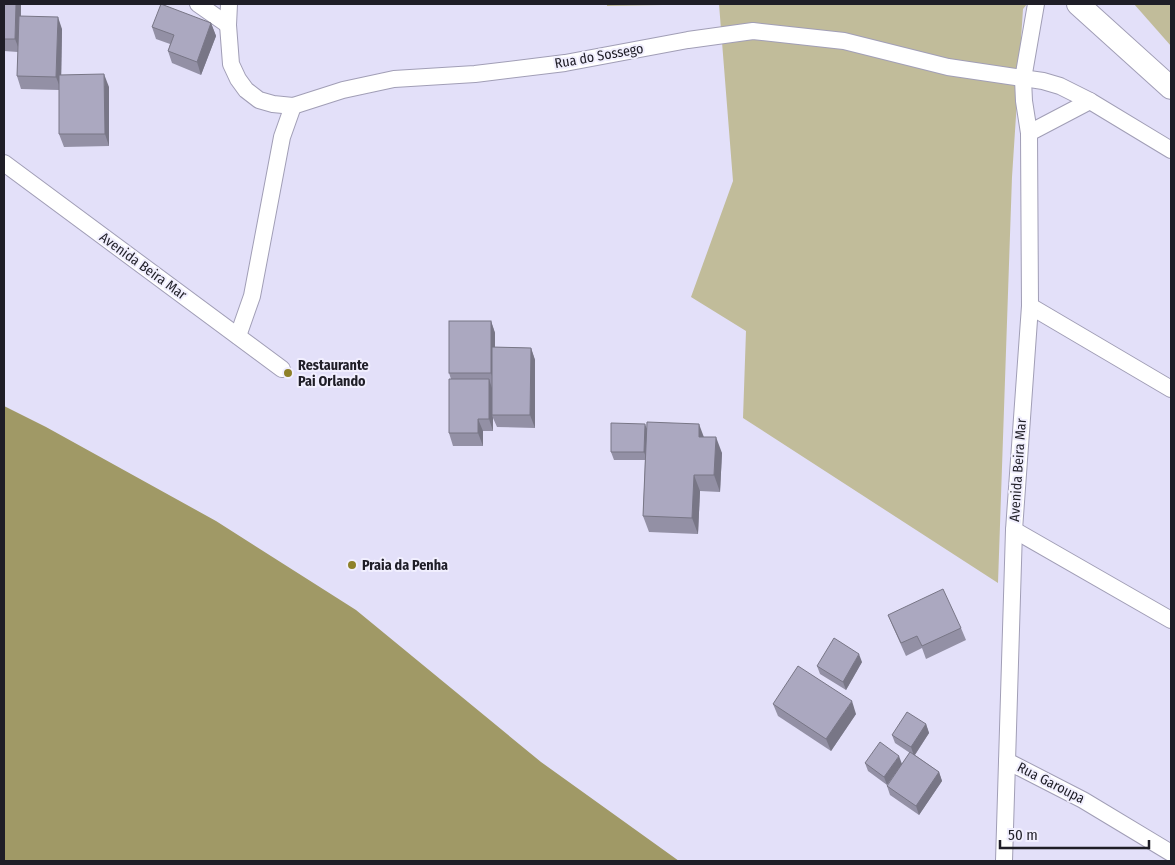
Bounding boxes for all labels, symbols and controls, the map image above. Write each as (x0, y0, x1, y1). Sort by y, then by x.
street label: Rua do Sossego (553, 40, 645, 72)
street label: Avenida Beira Mar (96, 229, 190, 303)
place label: Restaurante Pai Orlando (298, 357, 369, 390)
marker: Restaurante Pai Orlando (282, 367, 294, 379)
street label: Avenida Beira Mar (1006, 418, 1030, 522)
place label: Praia da Penha (362, 557, 448, 574)
marker: Praia da Penha (346, 559, 358, 571)
street label: Rua Garoupa (1014, 759, 1088, 807)
scale bar (1000, 818, 1149, 850)
text: 50 m (1008, 826, 1038, 844)

